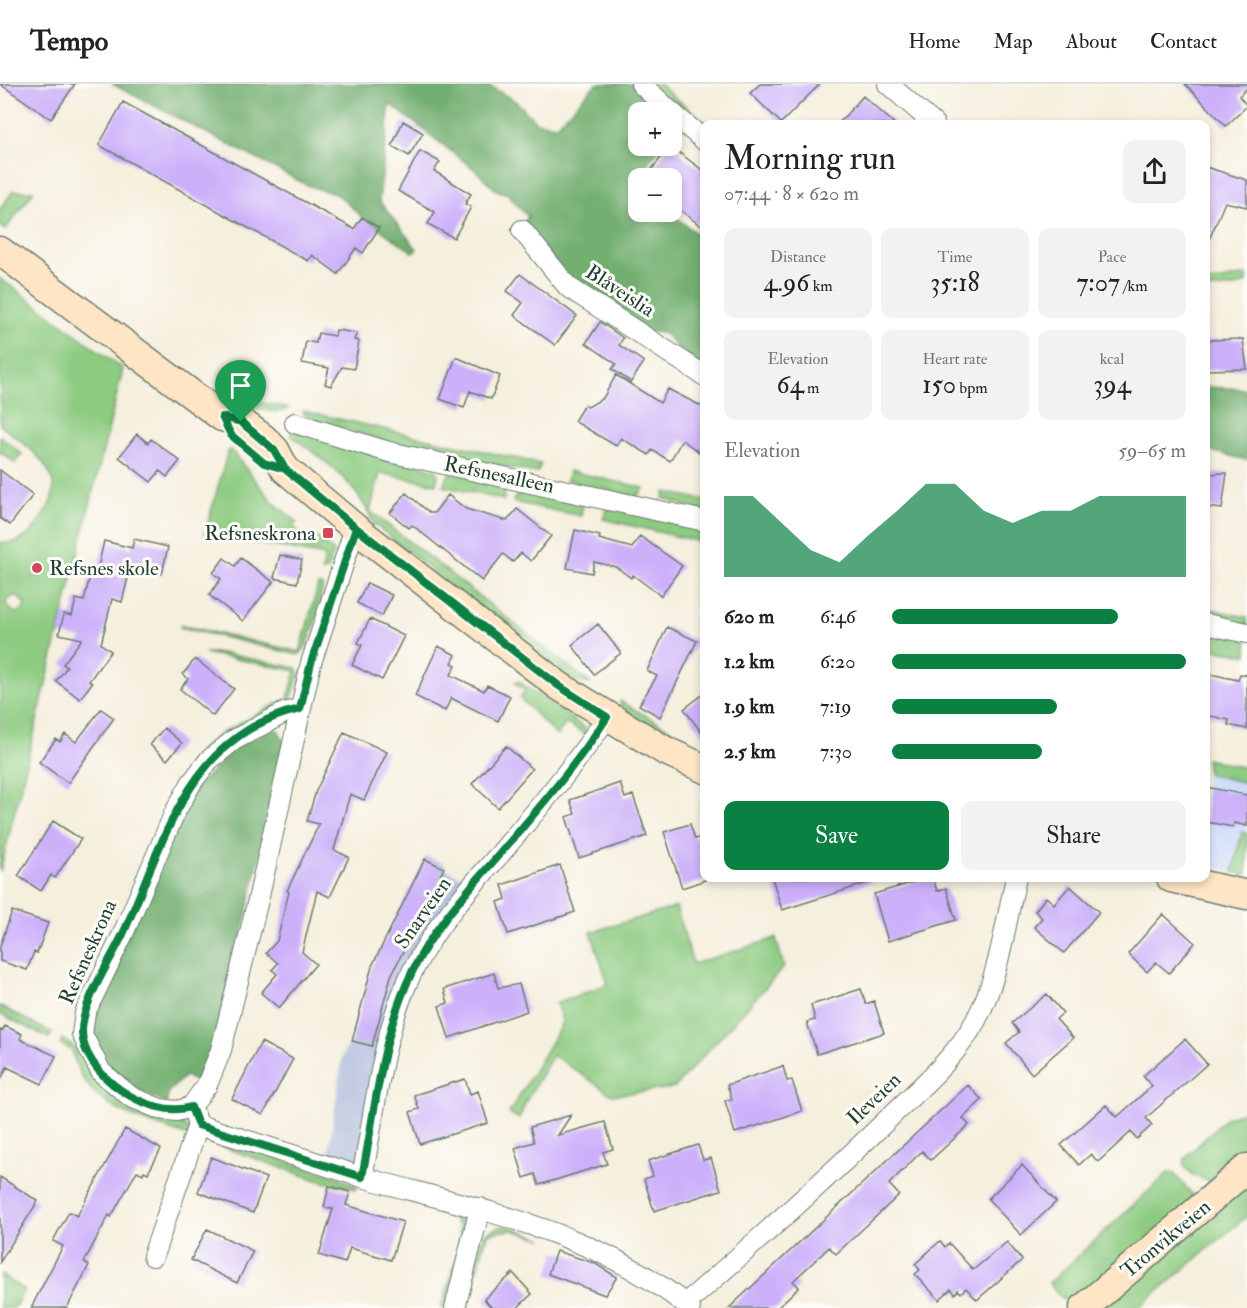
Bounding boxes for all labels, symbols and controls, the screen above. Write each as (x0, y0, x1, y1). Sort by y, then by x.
text: Tempo (30, 24, 108, 59)
text: Home (908, 28, 960, 55)
text: Map (993, 28, 1033, 55)
text: About (1066, 28, 1117, 55)
text: Contact (1150, 28, 1217, 55)
map controls (628, 102, 682, 222)
button: + (628, 102, 682, 156)
text: Morning run (724, 138, 896, 179)
button: share (1123, 140, 1186, 203)
button: − (628, 168, 682, 222)
text: 07:44 · 8 × 620 m (724, 181, 859, 206)
text: Distance (770, 247, 826, 267)
text: Time (938, 247, 972, 267)
text: Pace (1098, 247, 1126, 267)
street label: Blåveislia (580, 259, 660, 324)
text: 4.96 (763, 267, 809, 299)
text: 35:18 (930, 267, 980, 299)
text: 7:07 (1076, 267, 1120, 299)
text: km (809, 276, 833, 296)
text: /km (1120, 276, 1148, 296)
text: Elevation (768, 349, 828, 369)
text: Heart rate (922, 349, 988, 369)
text: kcal (1100, 349, 1124, 369)
pin (215, 360, 266, 422)
icon: arrive (224, 369, 257, 402)
text: 64 (777, 369, 804, 401)
text: 150 (922, 369, 956, 401)
text: 394 (1093, 369, 1131, 401)
text: m (804, 378, 819, 398)
text: bpm (956, 378, 988, 398)
text: Elevation (724, 438, 800, 463)
text: 59–65 m (1118, 438, 1186, 463)
street label: Refsnesalleen (441, 450, 557, 500)
place label: Refsneskrona (204, 520, 316, 547)
marker: Refsneskrona (321, 526, 335, 540)
place label: Refsnes skole (49, 555, 159, 582)
marker: Refsnes skole (30, 561, 44, 575)
text: 620 m (724, 604, 774, 629)
text: 6:46 (820, 604, 856, 629)
text: 1.2 km (724, 649, 774, 674)
text: 6:20 (820, 649, 855, 674)
text: 1.9 km (724, 694, 775, 719)
text: 7:19 (820, 694, 851, 719)
text: 2.5 km (724, 739, 776, 764)
text: 7:30 (820, 739, 852, 764)
button: Save (724, 801, 949, 870)
button: Share (961, 801, 1186, 870)
street label: Snarveien (388, 872, 458, 954)
street label: Refsneskrona (53, 895, 123, 1009)
street label: Ileveien (841, 1066, 907, 1131)
street label: Tronvikveien (1116, 1193, 1217, 1284)

